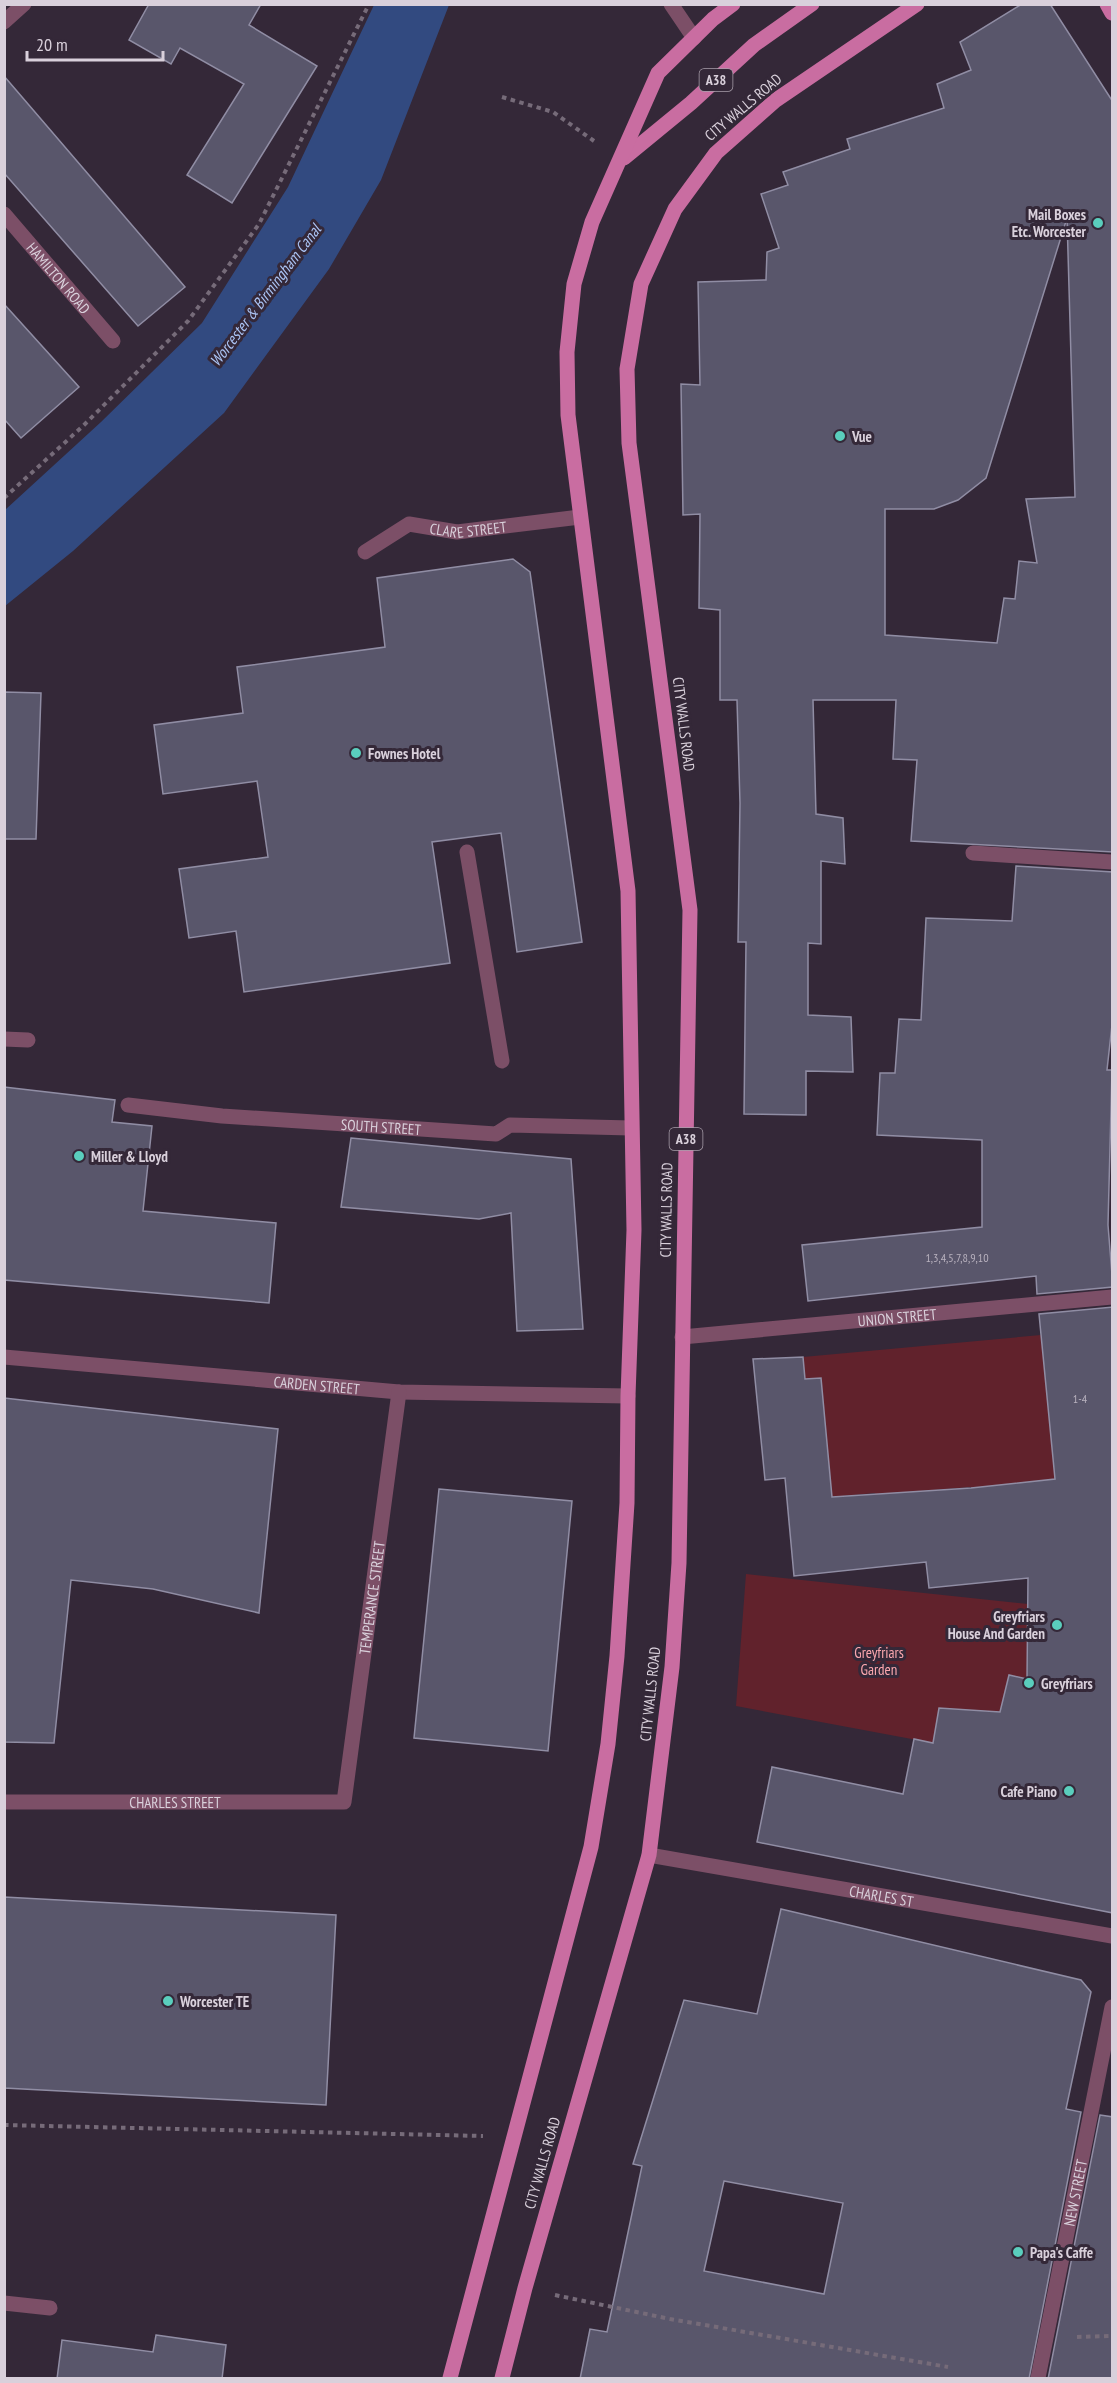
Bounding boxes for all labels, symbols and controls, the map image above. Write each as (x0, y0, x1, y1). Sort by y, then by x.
scale bar (27, 24, 164, 62)
text: 20 m (36, 33, 68, 56)
road number: A38 (700, 69, 732, 91)
street label: CITY WALLS ROAD (701, 69, 785, 145)
place label: Mail Boxes Etc. Worcester (1012, 205, 1087, 241)
marker: Mail Boxes Etc. Worcester (1091, 216, 1105, 230)
water label: Worcester & Birmingham Canal (205, 219, 326, 370)
street label: HAMILTON ROAD (23, 238, 95, 318)
place label: Vue (851, 427, 872, 446)
marker: Vue (833, 429, 847, 443)
street label: CLARE STREET (428, 517, 508, 541)
street label: CITY WALLS ROAD (669, 676, 699, 772)
place label: Fownes Hotel (368, 744, 441, 763)
marker: Fownes Hotel (349, 746, 363, 760)
street label: SOUTH STREET (340, 1114, 422, 1139)
road number: A38 (670, 1128, 702, 1150)
place label: Miller & Lloyd (91, 1147, 168, 1166)
marker: Miller & Lloyd (72, 1149, 86, 1163)
street label: CITY WALLS ROAD (656, 1162, 676, 1258)
house number: 1,3,4,5,7,8,9,10 (925, 1250, 989, 1265)
street label: UNION STREET (857, 1304, 937, 1330)
street label: CARDEN STREET (273, 1371, 361, 1398)
house number: 1-4 (1073, 1391, 1088, 1406)
street label: TEMPERANCE STREET (354, 1540, 388, 1656)
place label: Greyfriars House And Garden (948, 1607, 1045, 1643)
marker: Greyfriars House And Garden (1050, 1618, 1064, 1632)
park label: Greyfriars Garden (854, 1643, 904, 1679)
street label: CITY WALLS ROAD (636, 1646, 664, 1742)
place label: Greyfriars (1041, 1674, 1093, 1693)
marker: Greyfriars (1022, 1676, 1036, 1690)
place label: Cafe Piano (1000, 1782, 1057, 1801)
marker: Cafe Piano (1062, 1784, 1076, 1798)
street label: CHARLES STREET (129, 1793, 221, 1812)
street label: CHARLES ST (848, 1881, 915, 1911)
place label: Worcester TE (179, 1992, 249, 2011)
marker: Worcester TE (161, 1994, 175, 2008)
street label: CITY WALLS ROAD (520, 2115, 564, 2211)
street label: NEW STREET (1059, 2157, 1091, 2228)
place label: Papa's Caffe (1030, 2243, 1093, 2262)
marker: Papa's Caffe (1011, 2245, 1025, 2259)

